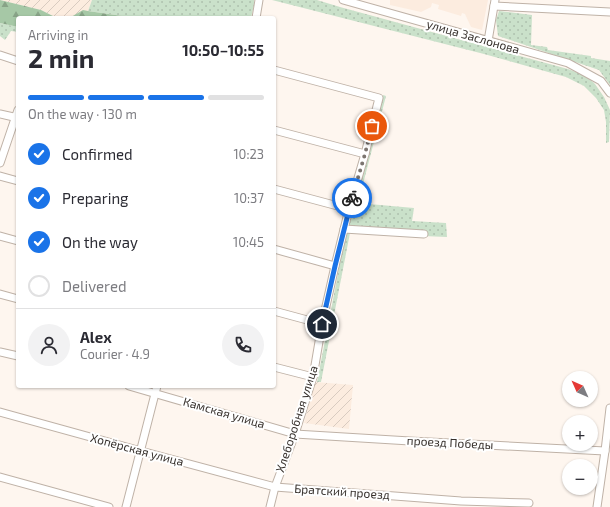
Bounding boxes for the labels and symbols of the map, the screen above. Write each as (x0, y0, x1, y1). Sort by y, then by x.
street label: улица Заслонова (425, 16, 521, 57)
pin (355, 109, 389, 143)
courier (332, 178, 372, 218)
pin (305, 307, 339, 341)
street label: Хлеборобная улица (272, 364, 321, 474)
north arrow (562, 371, 598, 407)
street label: Камская улица (181, 394, 267, 431)
street label: Хопёрская улица (89, 430, 186, 469)
street label: проезд Победы (406, 433, 494, 451)
street label: Братский проезд (294, 481, 390, 501)

